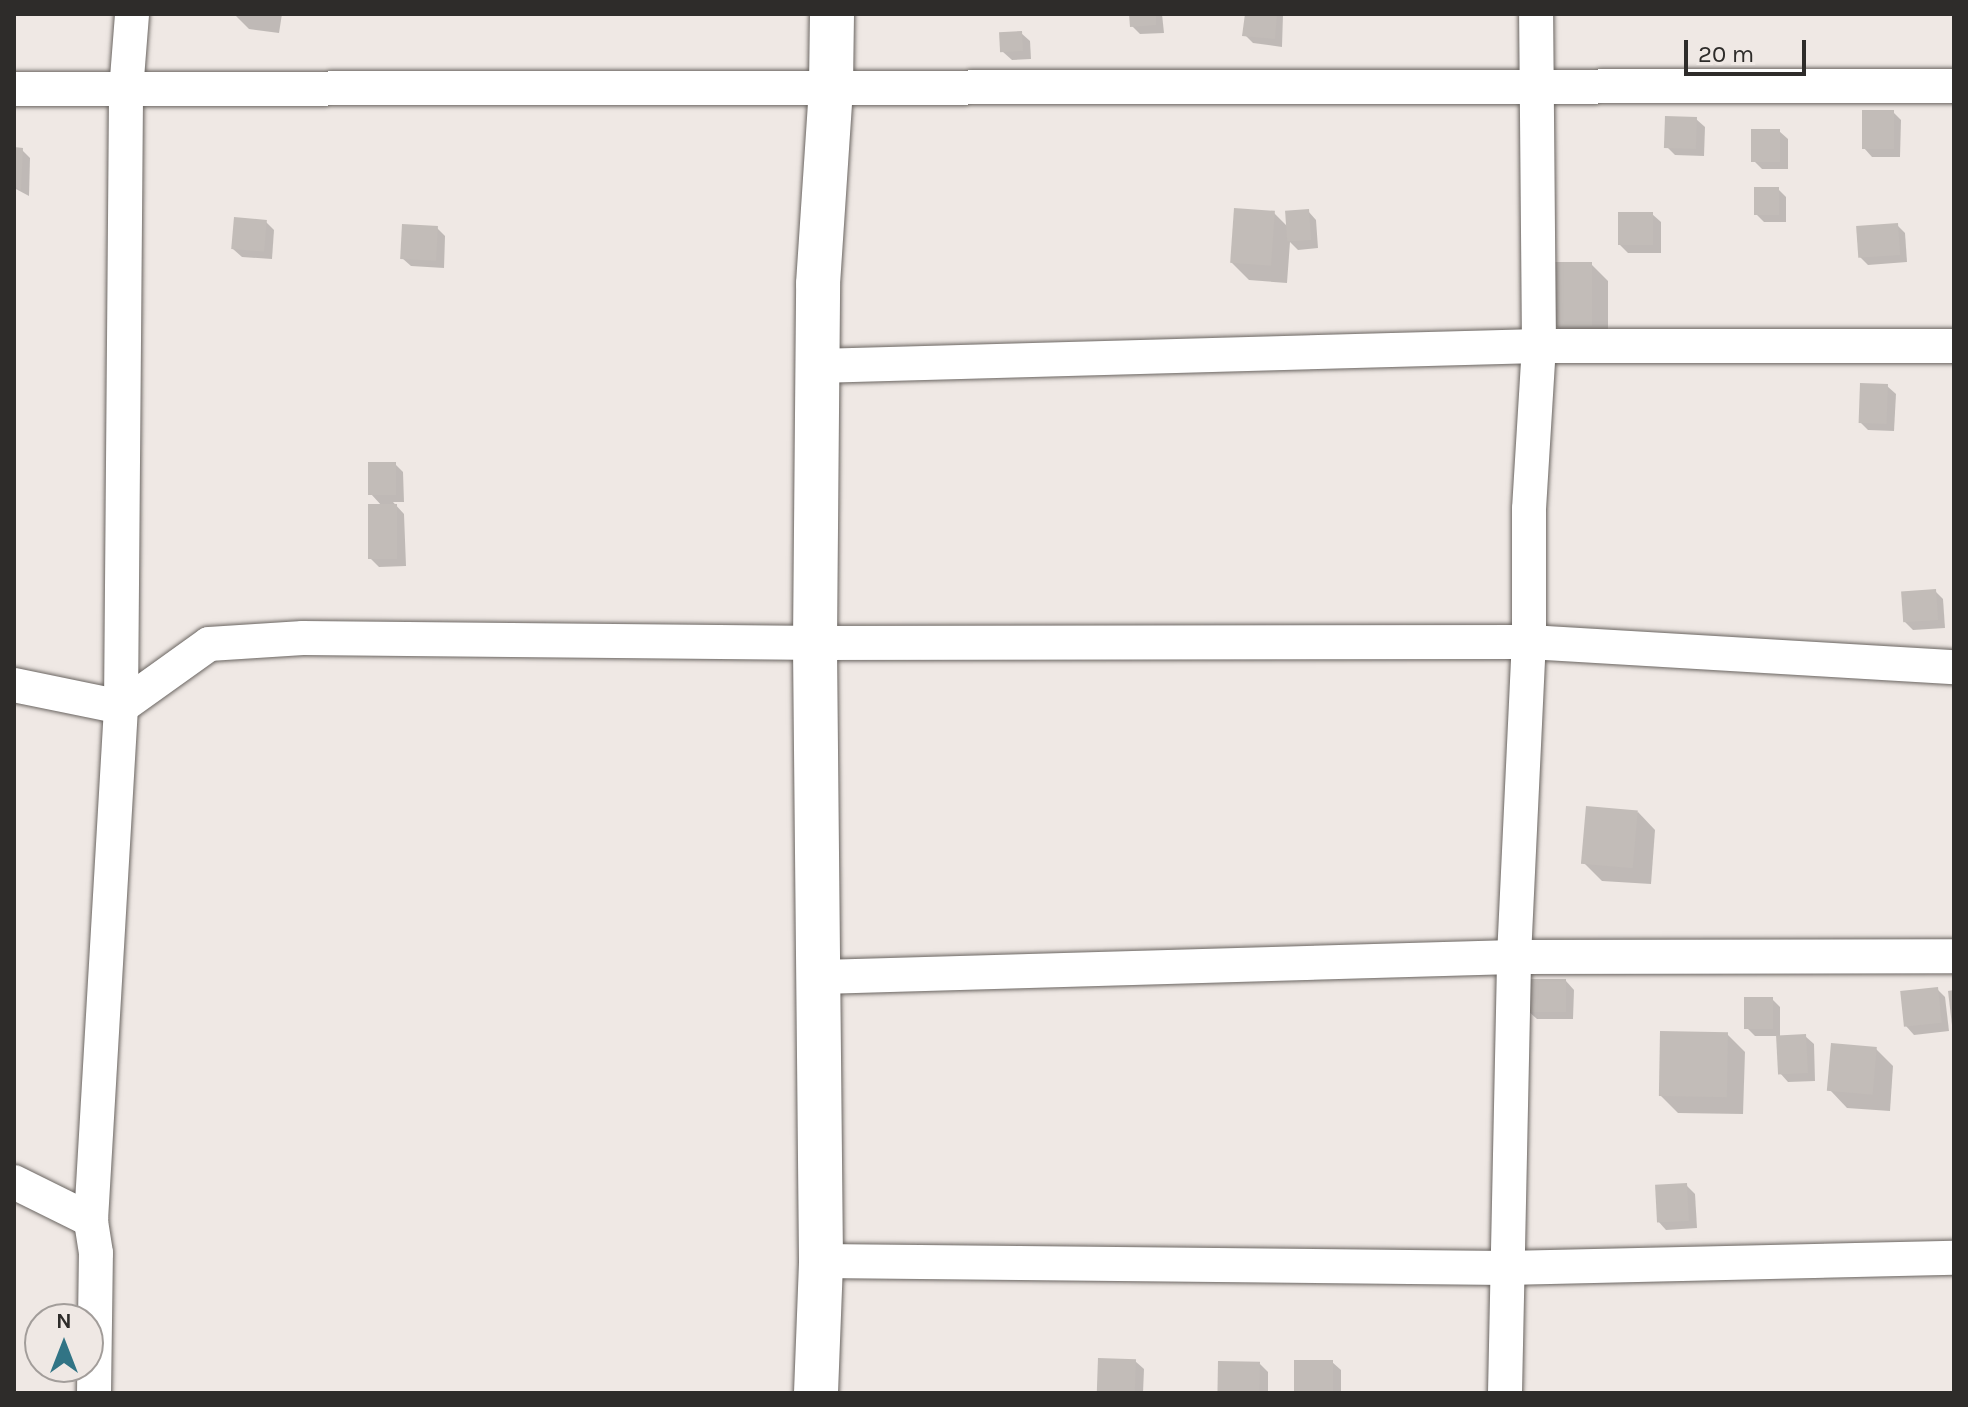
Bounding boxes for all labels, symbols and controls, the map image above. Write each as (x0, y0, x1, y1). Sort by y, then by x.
scale bar (1688, 24, 1810, 74)
text: 20 m (1698, 40, 1754, 68)
north arrow (24, 1303, 104, 1383)
text: N (56, 1308, 72, 1334)

